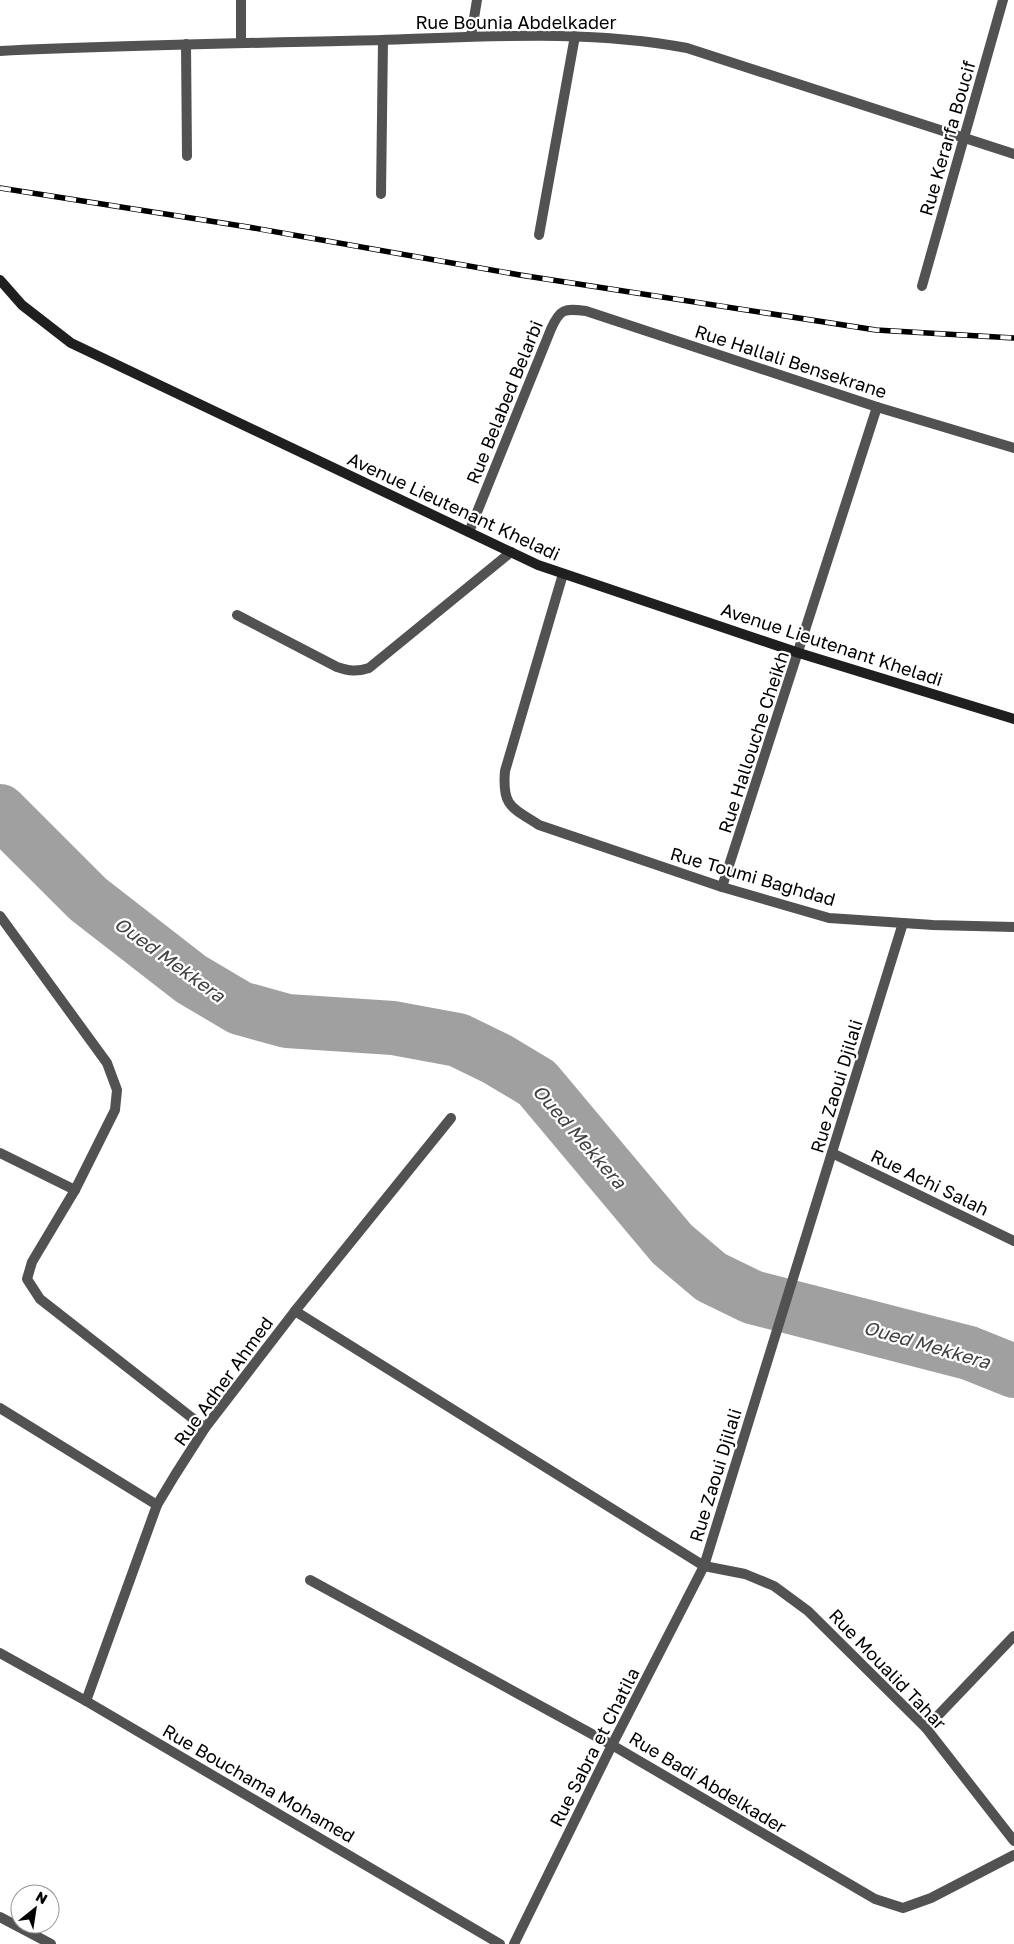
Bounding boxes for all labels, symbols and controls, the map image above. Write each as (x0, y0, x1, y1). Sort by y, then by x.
street label: Rue Bounia Abdelkader (415, 11, 617, 33)
street label: Rue Kerarfa Boucif (914, 57, 980, 218)
street label: Rue Belabed Belarbi (461, 317, 547, 487)
street label: Rue Hallali Bensekrane (692, 320, 890, 402)
street label: Avenue Lieutenant Kheladi (344, 447, 564, 565)
street label: Avenue Lieutenant Kheladi (718, 598, 946, 690)
street label: Rue Hallouche Cheikh (713, 648, 793, 836)
street label: Rue Toumi Baghdad (668, 842, 838, 910)
water label: Oued Mekkera (110, 911, 231, 1007)
street label: Rue Zaoui Djilali (805, 1017, 867, 1155)
water label: Oued Mekkera (529, 1079, 632, 1194)
street label: Rue Achi Salah (867, 1144, 993, 1220)
street label: Rue Adher Ahmed (169, 1312, 277, 1450)
water label: Oued Mekkera (861, 1315, 994, 1373)
street label: Rue Zaoui Djilali (684, 1406, 746, 1544)
street label: Rue Moualid Tahar (825, 1604, 951, 1734)
street label: Rue Sabra et Chatila (544, 1664, 644, 1830)
street label: Rue Bouchama Mohamed (159, 1719, 359, 1847)
street label: Rue Badi Abdelkader (625, 1726, 791, 1838)
north arrow (10, 1884, 60, 1934)
text: N (33, 1887, 51, 1907)

